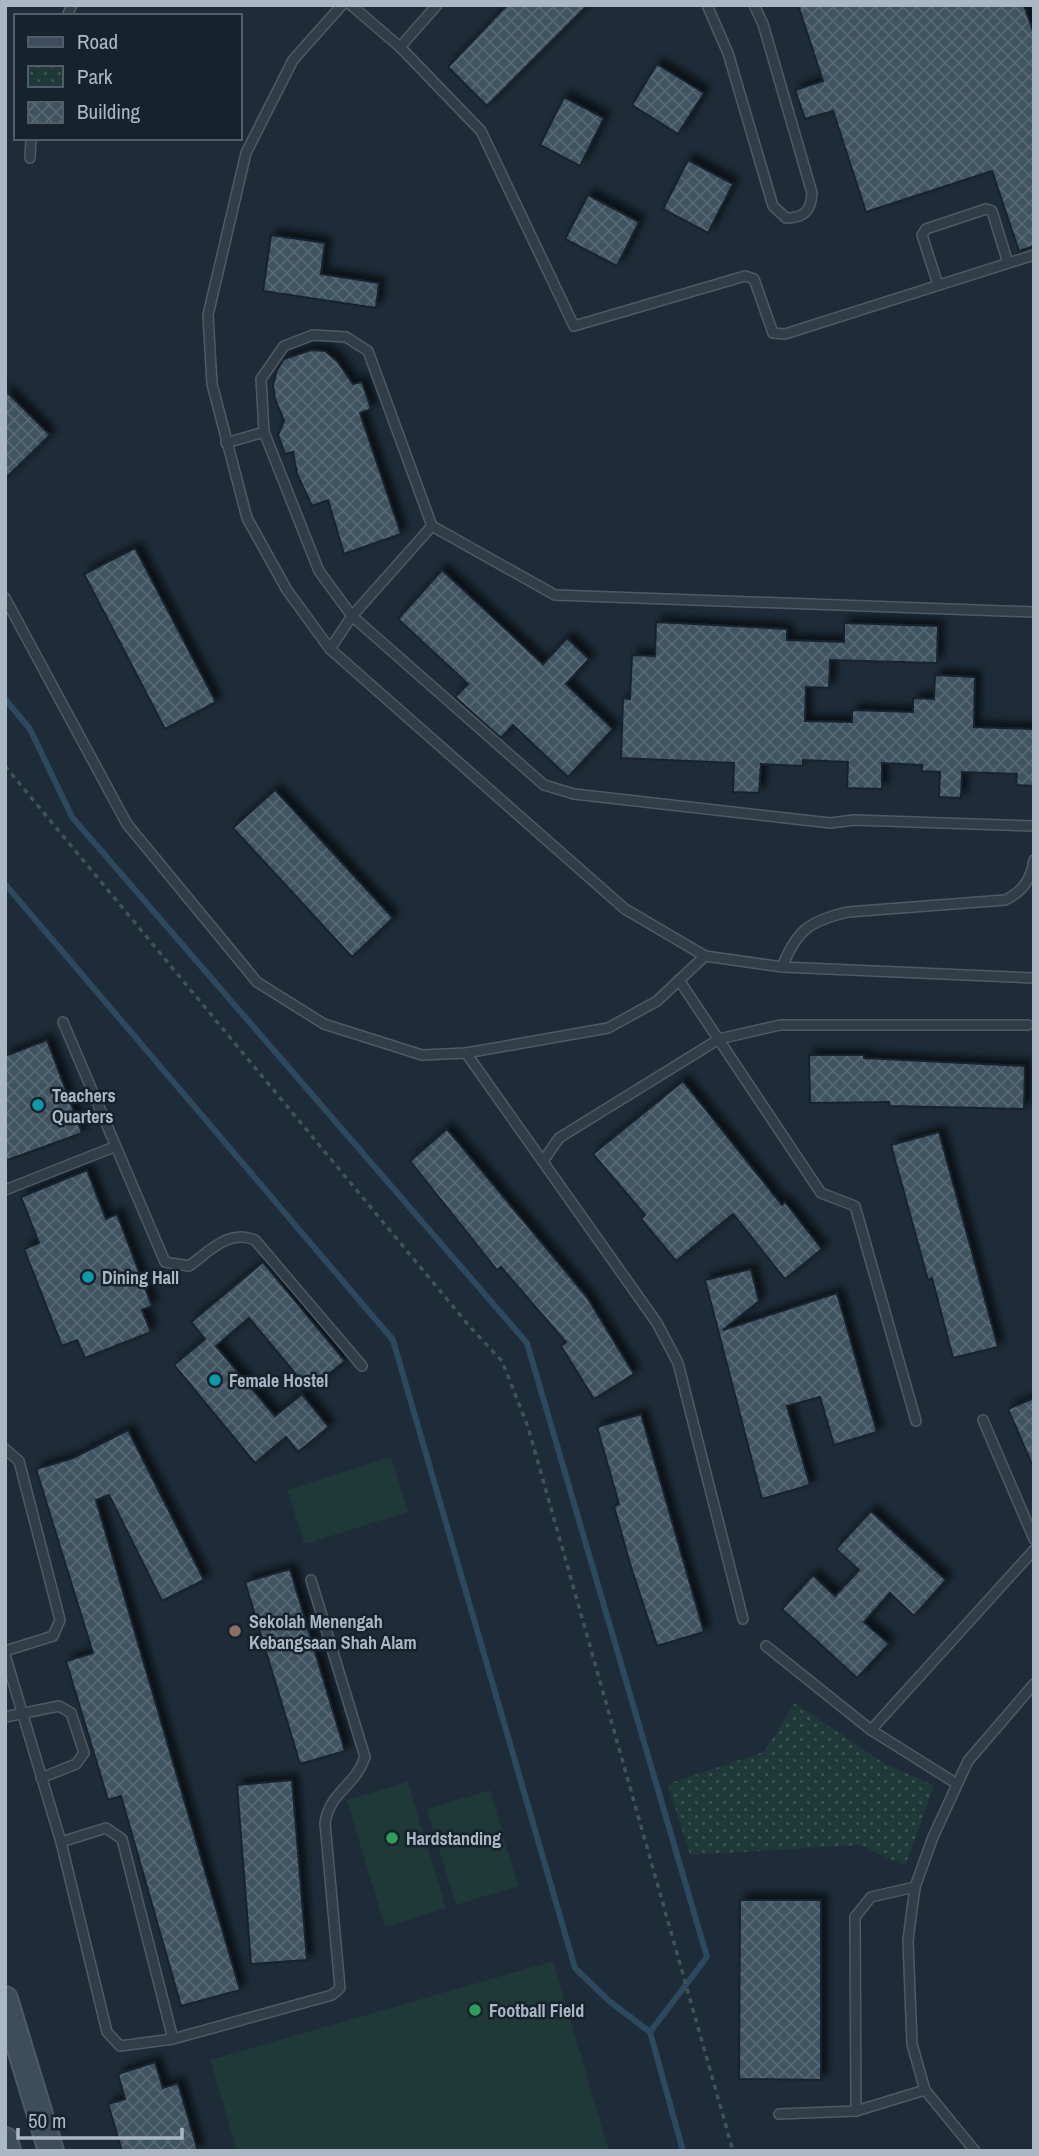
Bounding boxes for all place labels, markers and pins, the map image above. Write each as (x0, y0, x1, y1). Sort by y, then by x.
place label: Teachers Quarters (52, 1083, 116, 1129)
marker: Teachers Quarters (30, 1097, 46, 1113)
place label: Dining Hall (102, 1265, 179, 1290)
marker: Dining Hall (80, 1269, 96, 1285)
place label: Female Hostel (229, 1368, 328, 1393)
marker: Female Hostel (207, 1372, 223, 1388)
place label: Sekolah Menengah Kebangsaan Shah Alam (249, 1609, 417, 1655)
marker: Sekolah Menengah Kebangsaan Shah Alam (227, 1623, 243, 1639)
place label: Hardstanding (406, 1826, 501, 1851)
marker: Hardstanding (384, 1830, 400, 1846)
place label: Football Field (489, 1998, 584, 2023)
marker: Football Field (467, 2002, 483, 2018)

